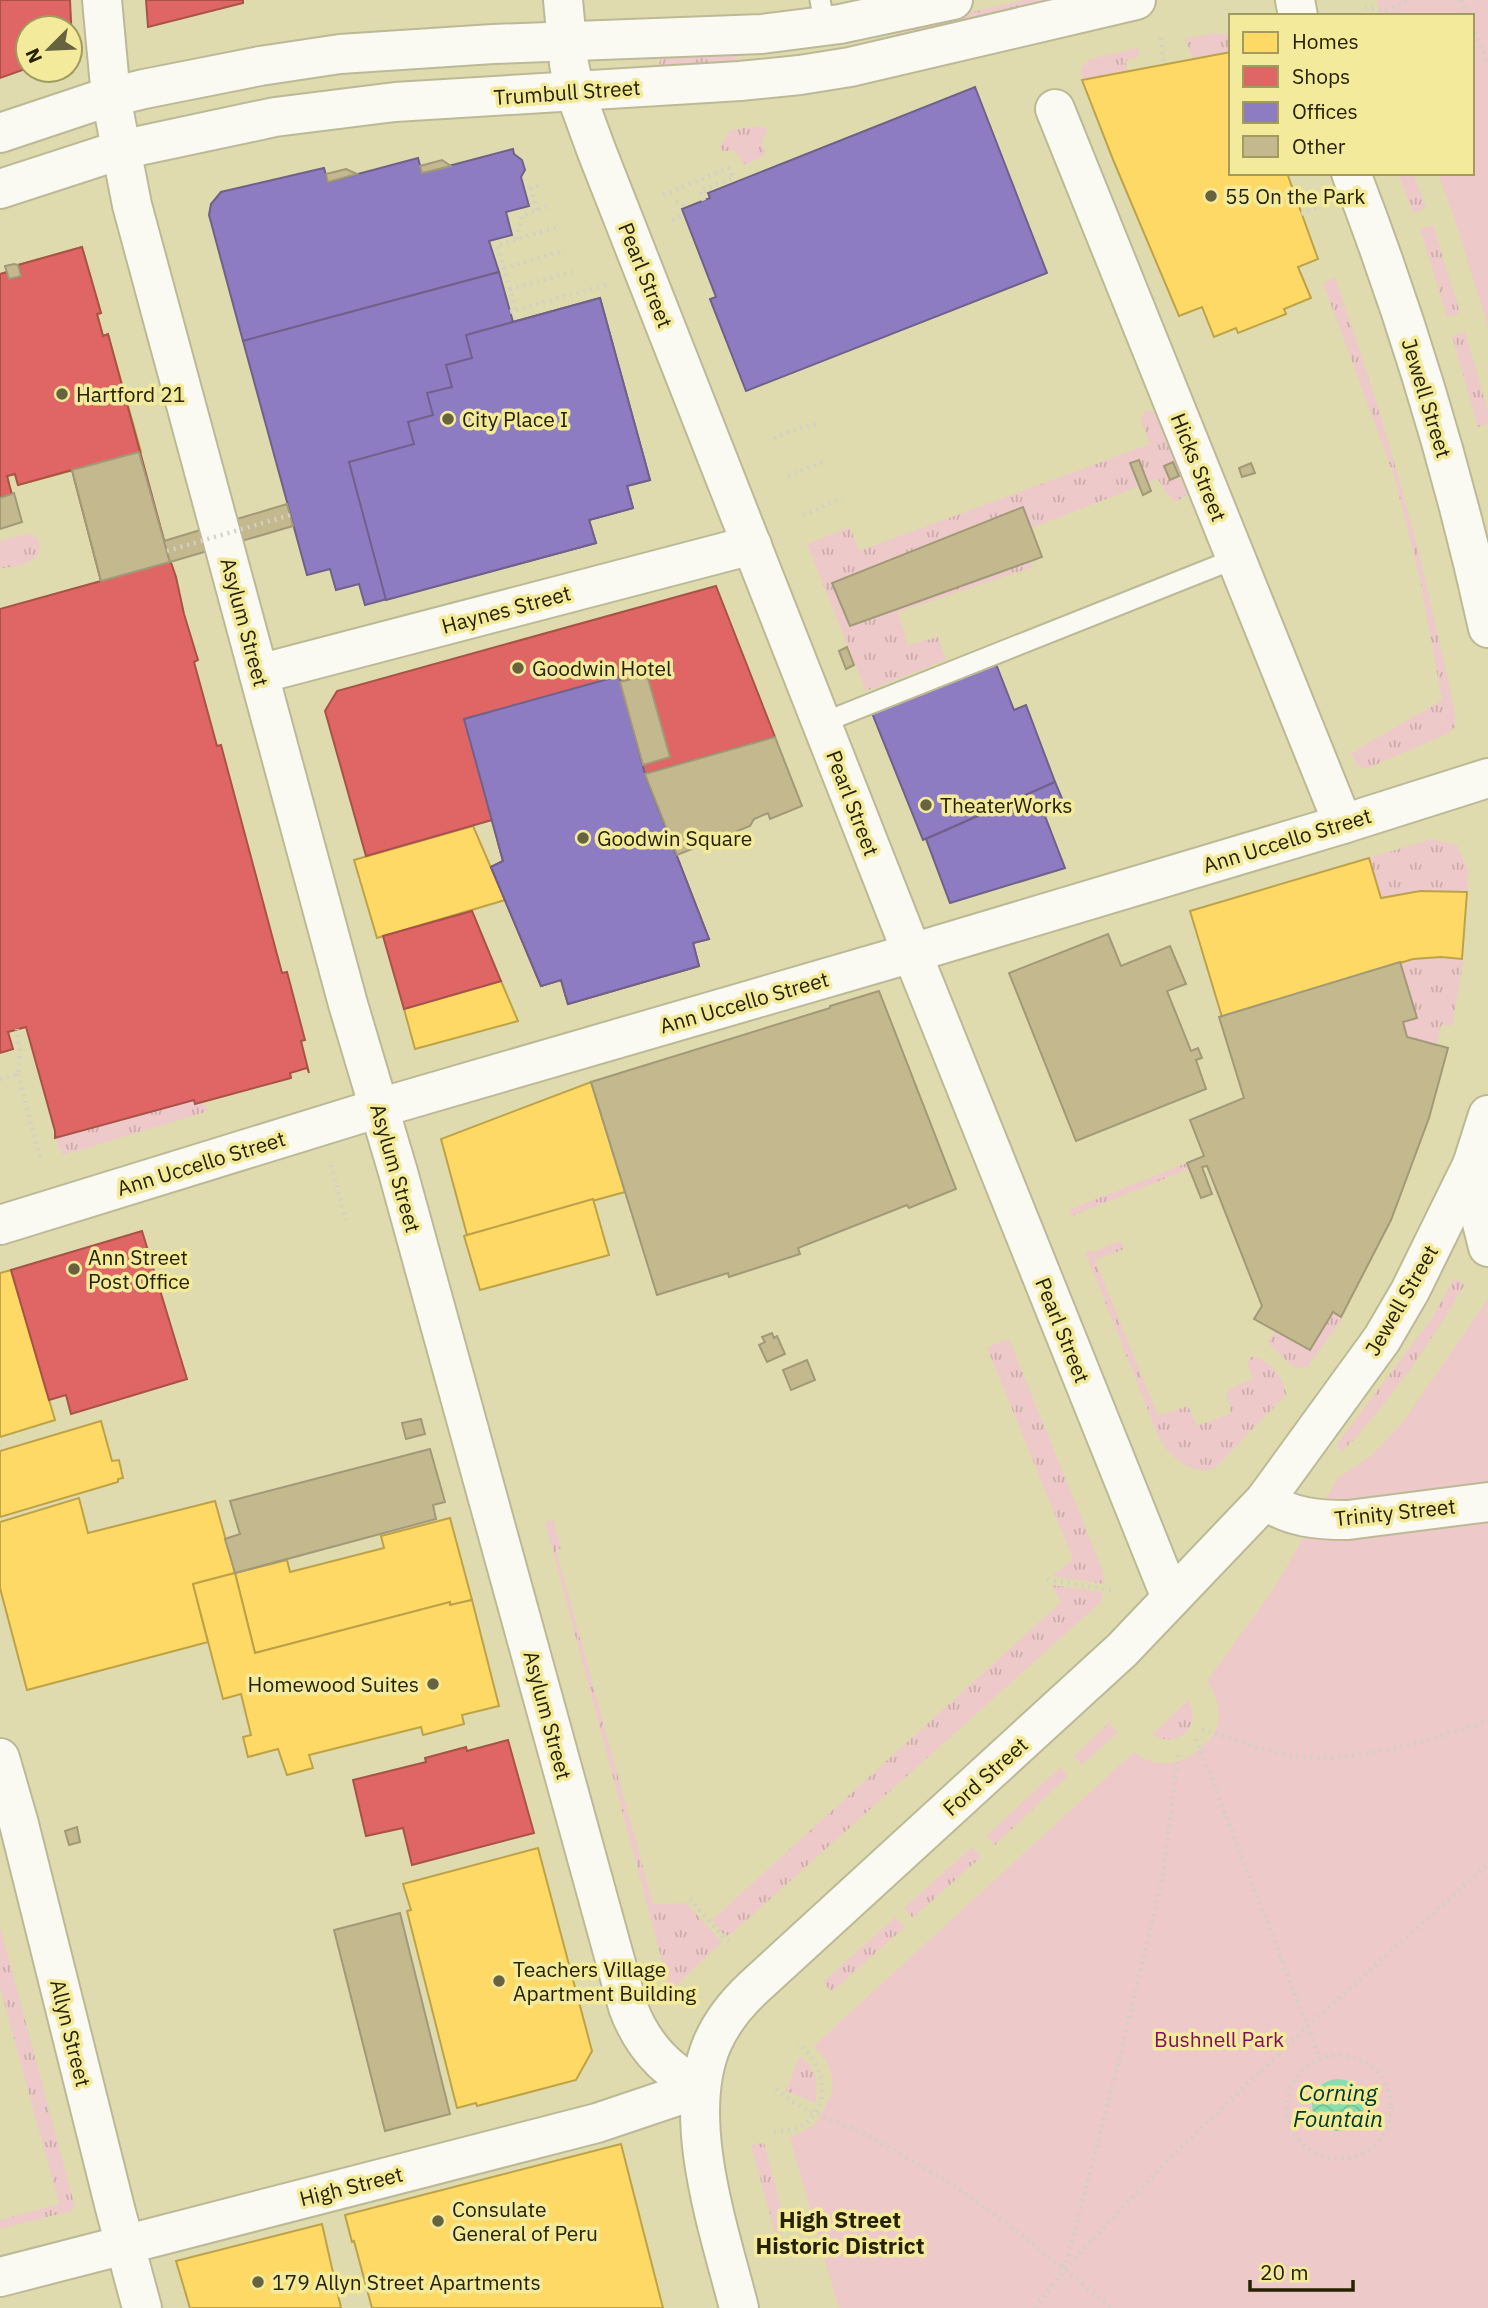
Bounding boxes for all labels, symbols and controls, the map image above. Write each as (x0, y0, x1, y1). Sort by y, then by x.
north arrow (14, 14, 84, 84)
legend (1229, 14, 1474, 175)
text: Homes (1292, 27, 1359, 55)
text: N (20, 45, 47, 67)
text: Shops (1292, 62, 1350, 90)
street label: Trumbull Street (493, 73, 641, 111)
text: Offices (1292, 97, 1358, 125)
text: Other (1292, 132, 1346, 160)
place label: 55 On the Park (1225, 182, 1365, 210)
marker: 55 On the Park (1203, 188, 1219, 204)
street label: Pearl Street (612, 218, 680, 332)
street label: Jewell Street (1396, 335, 1458, 461)
place label: Hartford 21 (76, 380, 185, 408)
marker: Hartford 21 (54, 386, 70, 402)
place label: City Place I (462, 405, 568, 433)
street label: Hicks Street (1165, 409, 1233, 525)
marker: City Place I (440, 411, 456, 427)
street label: Asylum Street (214, 554, 276, 690)
street label: Haynes Street (438, 578, 574, 640)
place label: Goodwin Hotel (532, 654, 672, 682)
marker: Goodwin Hotel (510, 660, 526, 676)
street label: Pearl Street (820, 746, 886, 860)
place label: TheaterWorks (940, 791, 1072, 819)
marker: TheaterWorks (918, 797, 934, 813)
street label: Ann Uccello Street (1199, 801, 1375, 879)
place label: Goodwin Square (597, 824, 752, 852)
marker: Goodwin Square (575, 830, 591, 846)
street label: Ann Uccello Street (656, 964, 832, 1040)
street label: Asylum Street (364, 1101, 428, 1235)
street label: Ann Uccello Street (113, 1124, 289, 1202)
street label: Jewell Street (1358, 1239, 1444, 1361)
place label: Ann Street Post Office (88, 1243, 190, 1295)
marker: Ann Street Post Office (66, 1261, 82, 1277)
street label: Pearl Street (1029, 1273, 1097, 1387)
street label: Trinity Street (1333, 1492, 1457, 1532)
street label: Asylum Street (517, 1647, 579, 1783)
place label: Homewood Suites (248, 1670, 419, 1698)
marker: Homewood Suites (425, 1676, 441, 1692)
street label: Ford Street (937, 1730, 1033, 1822)
place label: Teachers Village Apartment Building (513, 1955, 696, 2007)
marker: Teachers Village Apartment Building (491, 1973, 507, 1989)
street label: Allyn Street (44, 1976, 98, 2090)
park label: Bushnell Park (1154, 2025, 1284, 2053)
water label: Corning Fountain (1293, 2077, 1383, 2133)
street label: High Street (296, 2160, 406, 2212)
place label: Consulate General of Peru (452, 2195, 598, 2247)
district label: High Street Historic District (756, 2204, 925, 2260)
marker: Consulate General of Peru (430, 2213, 446, 2229)
scale bar (1250, 2248, 1353, 2292)
text: 20 m (1260, 2258, 1309, 2286)
place label: 179 Allyn Street Apartments (272, 2268, 541, 2296)
marker: 179 Allyn Street Apartments (250, 2274, 266, 2290)

